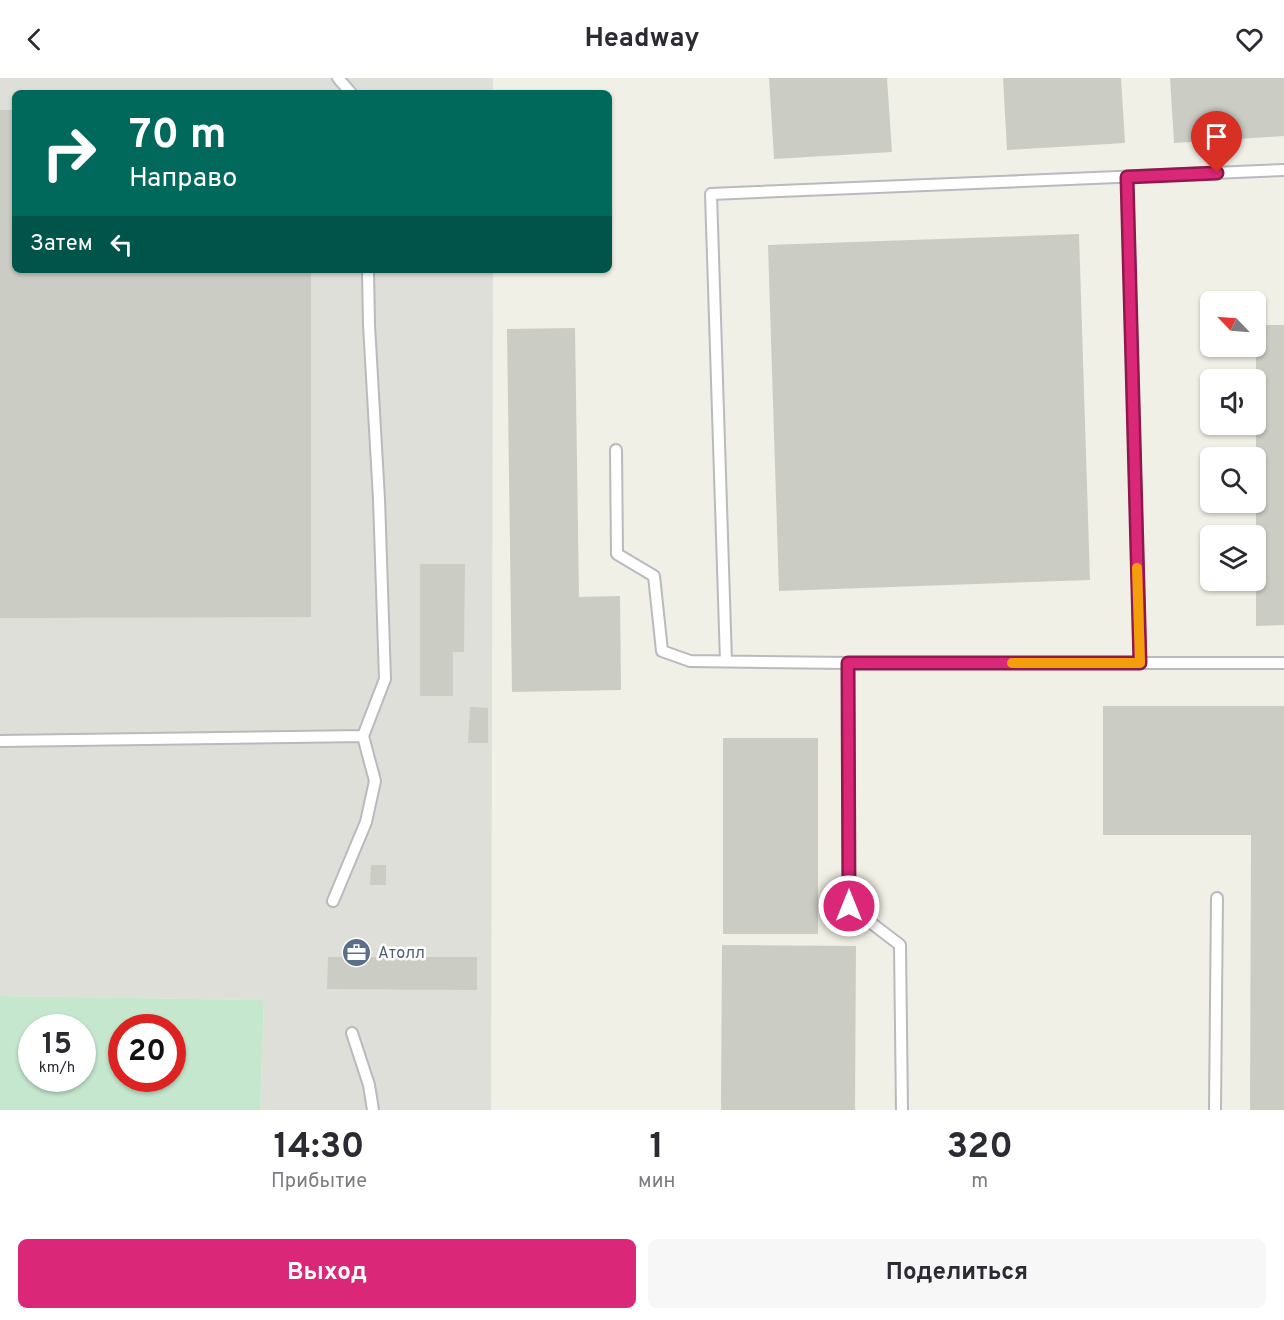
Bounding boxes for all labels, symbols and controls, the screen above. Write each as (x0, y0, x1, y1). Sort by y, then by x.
text: Headway (584, 22, 700, 56)
icon: back (18, 23, 51, 56)
icon: heart (1233, 23, 1266, 56)
text: 70 m (129, 110, 227, 163)
pin (1191, 111, 1242, 173)
icon: right (30, 114, 108, 192)
icon: arrive (1200, 120, 1233, 153)
text: Направо (129, 162, 237, 196)
icon: left (105, 228, 138, 261)
text: Затем (30, 231, 93, 258)
north arrow (1200, 291, 1266, 357)
map controls (1200, 291, 1266, 591)
button: sound (1200, 369, 1266, 435)
button: search (1200, 447, 1266, 513)
button: layers (1200, 525, 1266, 591)
position arrow (817, 874, 881, 938)
office icon: Атолл (341, 936, 373, 968)
place label: Атолл (378, 944, 425, 964)
speed limit sign: 20 (108, 1014, 186, 1092)
text: 15 (42, 1027, 72, 1064)
text: km/h (39, 1059, 75, 1078)
text: 14:30 (274, 1125, 365, 1171)
text: 1 (649, 1125, 664, 1171)
text: 320 (946, 1125, 1013, 1171)
text: Прибытие (271, 1169, 367, 1195)
text: мин (638, 1169, 675, 1195)
text: m (971, 1169, 988, 1195)
button: Выход (18, 1239, 636, 1308)
button: Поделиться (648, 1239, 1266, 1308)

